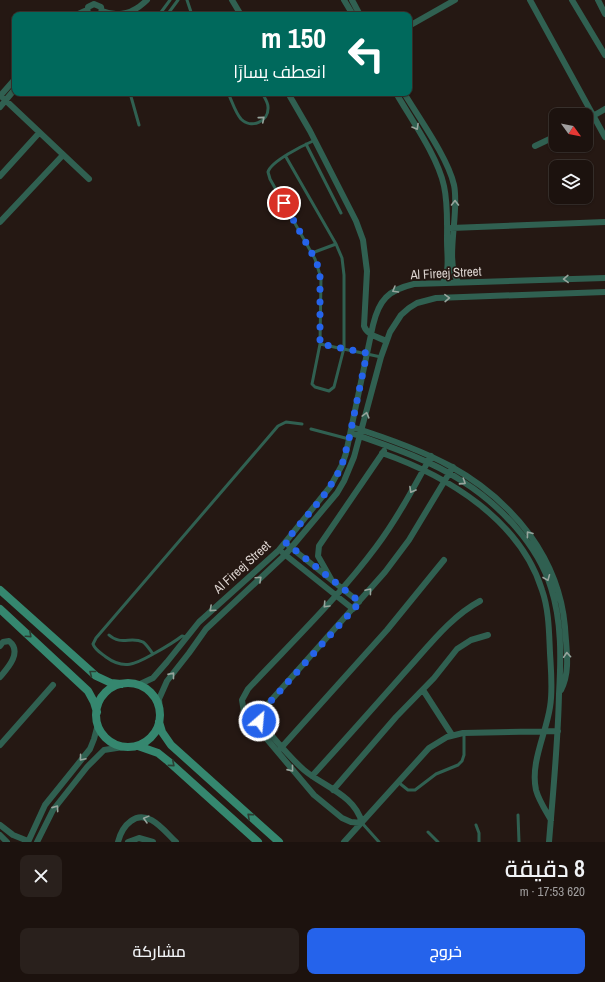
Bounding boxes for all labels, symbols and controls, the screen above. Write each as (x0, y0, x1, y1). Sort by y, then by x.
text: 150 m (261, 19, 326, 57)
icon: left (340, 28, 392, 80)
text: انعطف يسارًا (233, 59, 326, 84)
north arrow (549, 108, 593, 152)
map controls (549, 108, 593, 204)
one-way arrow (257, 116, 264, 123)
one-way arrow (411, 123, 418, 130)
button: layers (549, 160, 593, 204)
pin (267, 186, 301, 220)
icon: arrive (273, 192, 295, 214)
one-way arrow (451, 200, 459, 206)
street label: Al Fireej Street (409, 263, 482, 283)
one-way arrow (563, 275, 569, 283)
one-way arrow (392, 286, 400, 293)
one-way arrow (444, 294, 450, 302)
one-way arrow (361, 412, 369, 418)
one-way arrow (459, 477, 466, 484)
one-way arrow (409, 486, 416, 493)
one-way arrow (527, 531, 534, 538)
street label: Al Fireej Street (209, 537, 274, 598)
one-way arrow (543, 575, 551, 582)
one-way arrow (254, 577, 262, 584)
one-way arrow (365, 588, 372, 595)
one-way arrow (323, 600, 331, 608)
one-way arrow (210, 605, 217, 612)
one-way arrow (24, 631, 32, 638)
one-way arrow (562, 652, 571, 658)
one-way arrow (90, 670, 97, 677)
one-way arrow (167, 672, 174, 680)
position arrow (238, 700, 280, 742)
one-way arrow (80, 754, 87, 761)
one-way arrow (167, 760, 174, 767)
one-way arrow (287, 764, 294, 771)
one-way arrow (51, 805, 58, 812)
one-way arrow (247, 813, 255, 821)
one-way arrow (143, 815, 149, 823)
text: 8 دقيقة (505, 852, 585, 884)
button: close (20, 855, 62, 897)
text: 620 m · 17:53 (520, 883, 585, 900)
button: مشاركة (20, 928, 299, 974)
button: خروج (307, 928, 585, 974)

